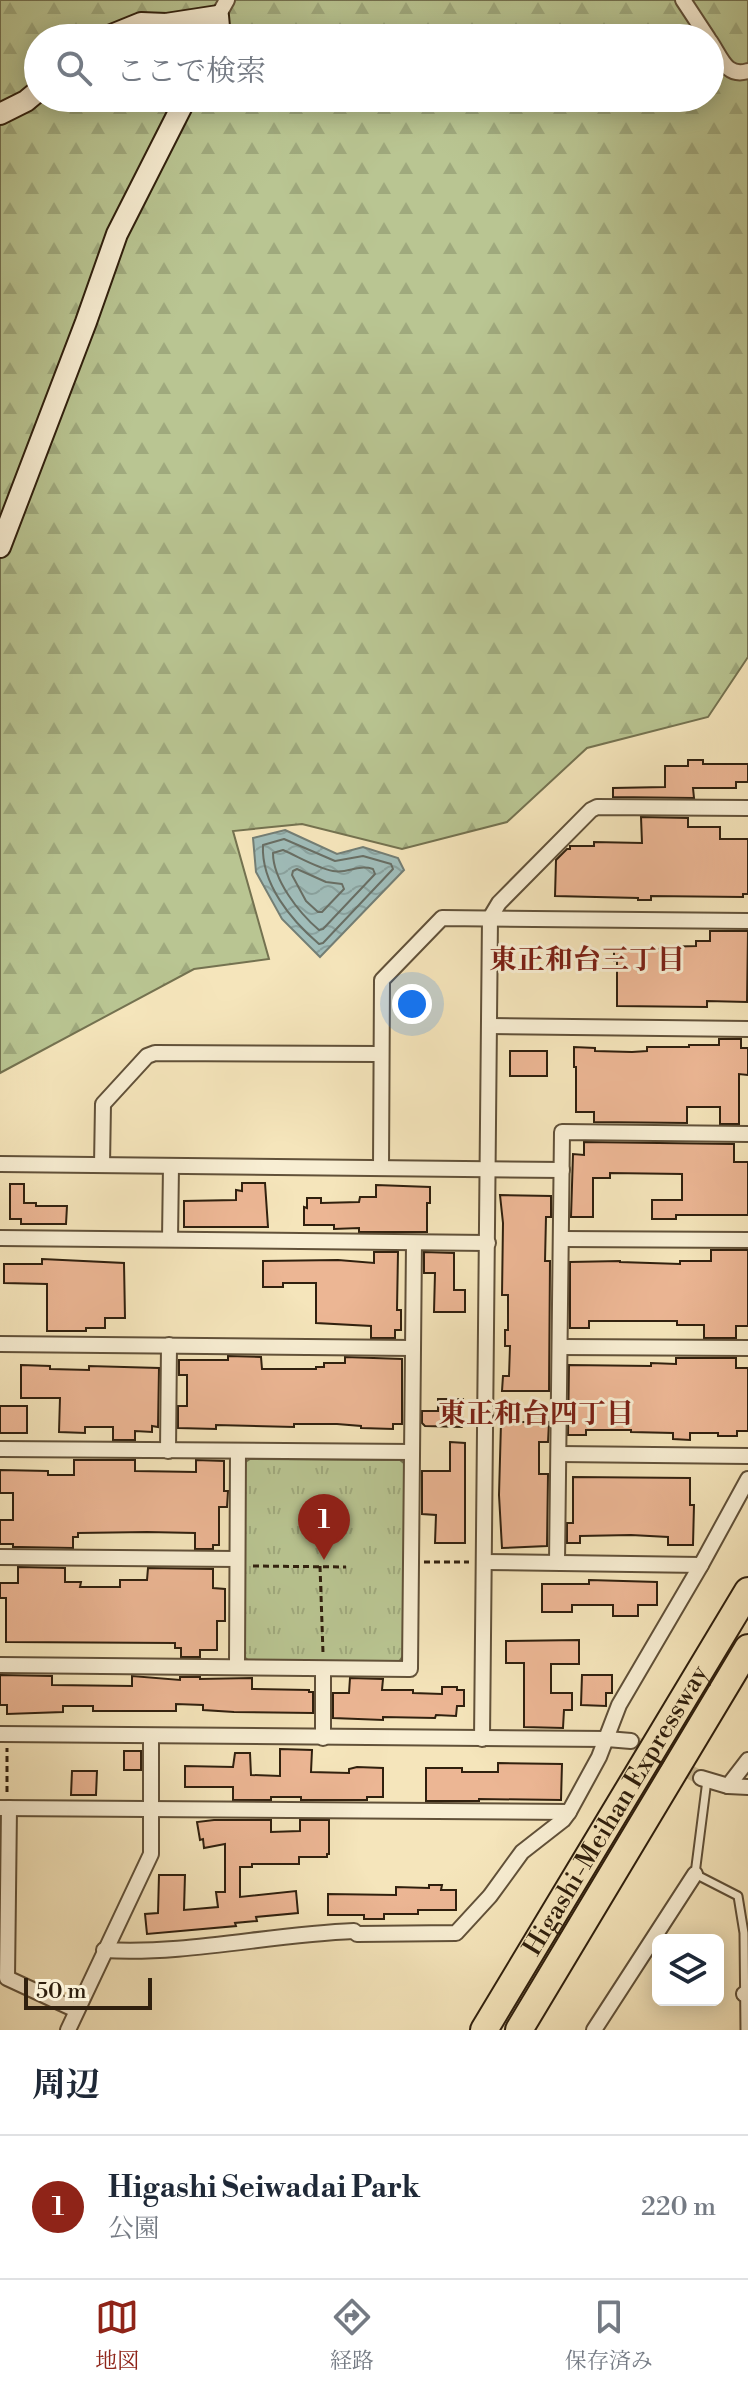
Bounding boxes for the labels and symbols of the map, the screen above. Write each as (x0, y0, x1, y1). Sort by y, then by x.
district label: 東正和台三丁目 (489, 943, 685, 978)
your location (392, 984, 432, 1024)
district label: 東正和台四丁目 (438, 1397, 634, 1432)
pin: 1 (298, 1494, 350, 1560)
street label: Higashi-Meihan Expressway (516, 1659, 716, 1962)
scale bar (24, 1974, 152, 2010)

